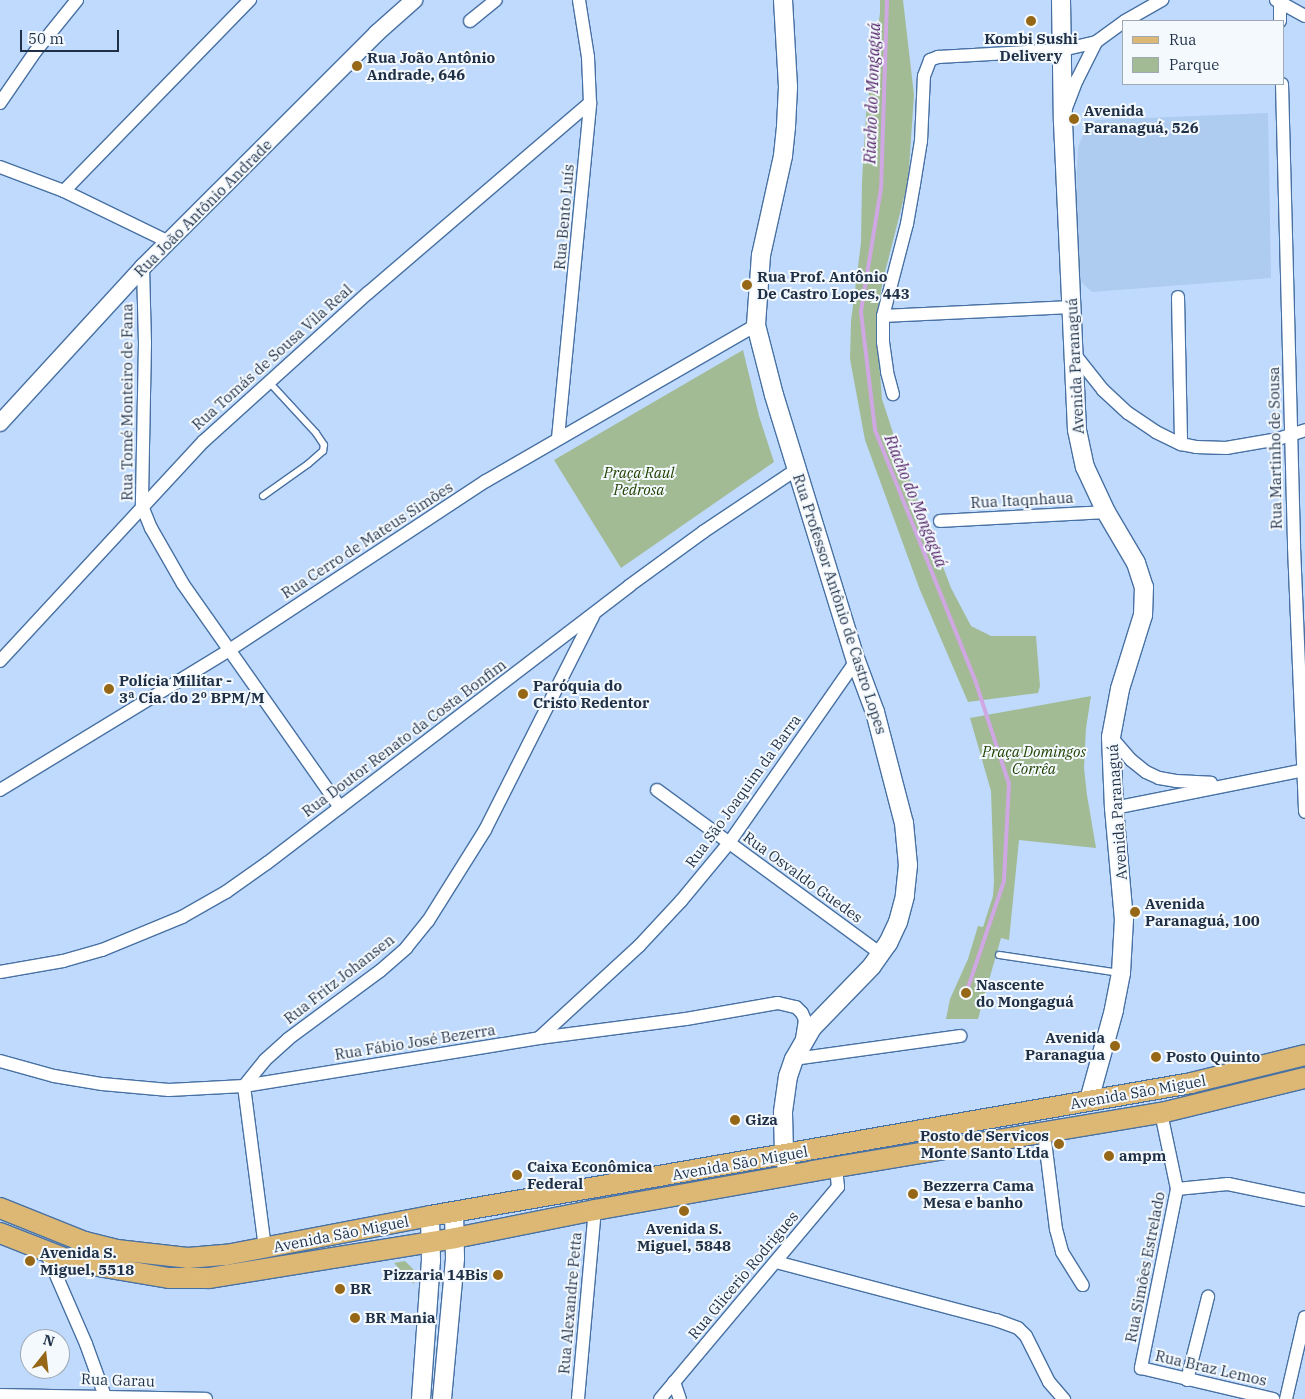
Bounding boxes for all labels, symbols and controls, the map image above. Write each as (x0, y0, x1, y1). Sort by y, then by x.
marker: Kombi Sushi Delivery (1025, 15, 1037, 27)
scale bar (22, 20, 121, 52)
legend (1122, 20, 1285, 85)
water label: Riacho do Mongaguá (860, 22, 884, 164)
text: 50 m (28, 29, 64, 48)
place label: Kombi Sushi Delivery (984, 29, 1078, 64)
text: Rua (1169, 30, 1196, 49)
place label: Rua João Antônio Andrade, 646 (367, 48, 495, 83)
text: Parque (1169, 55, 1219, 74)
marker: Rua João Antônio Andrade, 646 (351, 60, 363, 72)
place label: Avenida Paranaguá, 526 (1084, 101, 1199, 136)
marker: Avenida Paranaguá, 526 (1068, 113, 1080, 125)
street label: Rua João Antônio Andrade (130, 135, 276, 281)
street label: Rua Bento Luís (550, 163, 578, 271)
place label: Rua Prof. Antônio De Castro Lopes, 443 (757, 267, 910, 302)
marker: Rua Prof. Antônio De Castro Lopes, 443 (741, 279, 753, 291)
street label: Rua Tomás de Sousa Vila Real (188, 280, 356, 434)
street label: Avenida Paranaguá (1062, 297, 1088, 435)
street label: Rua Tomé Monteiro de Fana (118, 303, 136, 501)
street label: Rua Martinho de Sousa (1265, 367, 1285, 529)
water label: Riacho do Mongaguá (881, 432, 951, 570)
park label: Praça Raul Pedrosa (604, 463, 674, 498)
street label: Rua Professor Antônio de Castro Lopes (789, 471, 891, 737)
street label: Rua Cerro de Mateus Simões (278, 478, 456, 602)
street label: Rua Itaqnhaua (970, 488, 1074, 512)
street label: Rua Doutor Renato da Costa Bonfim (298, 655, 510, 821)
place label: Polícia Militar - 3ª Cia. do 2º BPM/M (119, 671, 264, 706)
place label: Paróquia do Cristo Redentor (533, 676, 649, 711)
marker: Polícia Militar - 3ª Cia. do 2º BPM/M (103, 683, 115, 695)
marker: Paróquia do Cristo Redentor (517, 688, 529, 700)
street label: Rua São Joaquim da Barra (681, 711, 805, 871)
park label: Praça Domingos Corrêa (982, 742, 1086, 777)
street label: Avenida Paranaguá (1103, 743, 1131, 881)
street label: Rua Osvaldo Guedes (740, 828, 866, 926)
place label: Avenida Paranaguá, 100 (1145, 894, 1260, 929)
marker: Avenida Paranaguá, 100 (1129, 906, 1141, 918)
street label: Rua Fritz Johansen (280, 930, 398, 1028)
place label: Nascente do Mongaguá (976, 975, 1074, 1010)
marker: Nascente do Mongaguá (960, 987, 972, 999)
street label: Rua Fábio José Bezerra (333, 1020, 497, 1064)
place label: Avenida Paranagua (1025, 1028, 1105, 1063)
marker: Avenida Paranagua (1109, 1040, 1121, 1052)
place label: Posto Quinto (1166, 1048, 1260, 1066)
marker: Posto Quinto (1150, 1051, 1162, 1063)
street label: Avenida São Miguel (1069, 1071, 1207, 1113)
place label: Giza (745, 1111, 778, 1129)
marker: Giza (729, 1114, 741, 1126)
place label: Posto de Servicos Monte Santo Ltda (920, 1126, 1049, 1161)
marker: Posto de Servicos Monte Santo Ltda (1053, 1138, 1065, 1150)
street label: Avenida São Miguel (671, 1142, 809, 1184)
place label: ampm (1119, 1147, 1166, 1165)
marker: ampm (1103, 1150, 1115, 1162)
place label: Caixa Econômica Federal (527, 1157, 652, 1192)
marker: Caixa Econômica Federal (511, 1169, 523, 1181)
place label: Bezzerra Cama Mesa e banho (923, 1176, 1034, 1211)
marker: Bezzerra Cama Mesa e banho (907, 1188, 919, 1200)
street label: Rua Simões Estrelado (1122, 1190, 1168, 1344)
marker: Avenida S. Miguel, 5848 (678, 1205, 690, 1217)
street label: Rua Glicerio Rodrigues (684, 1207, 802, 1343)
street label: Avenida São Miguel (272, 1212, 410, 1256)
place label: Avenida S. Miguel, 5848 (637, 1219, 731, 1254)
street label: Rua Alexandre Petta (555, 1231, 585, 1375)
place label: Avenida S. Miguel, 5518 (40, 1243, 134, 1278)
marker: Avenida S. Miguel, 5518 (24, 1255, 36, 1267)
place label: Pizzaria 14Bis (383, 1266, 488, 1284)
marker: Pizzaria 14Bis (492, 1269, 504, 1281)
place label: BR (350, 1280, 372, 1298)
marker: BR (334, 1283, 346, 1295)
place label: BR Mania (365, 1309, 436, 1327)
marker: BR Mania (349, 1312, 361, 1324)
north arrow (20, 1329, 70, 1379)
text: N (41, 1330, 57, 1351)
street label: Rua Braz Lemos (1153, 1346, 1269, 1390)
street label: Rua Garau (81, 1370, 155, 1390)

